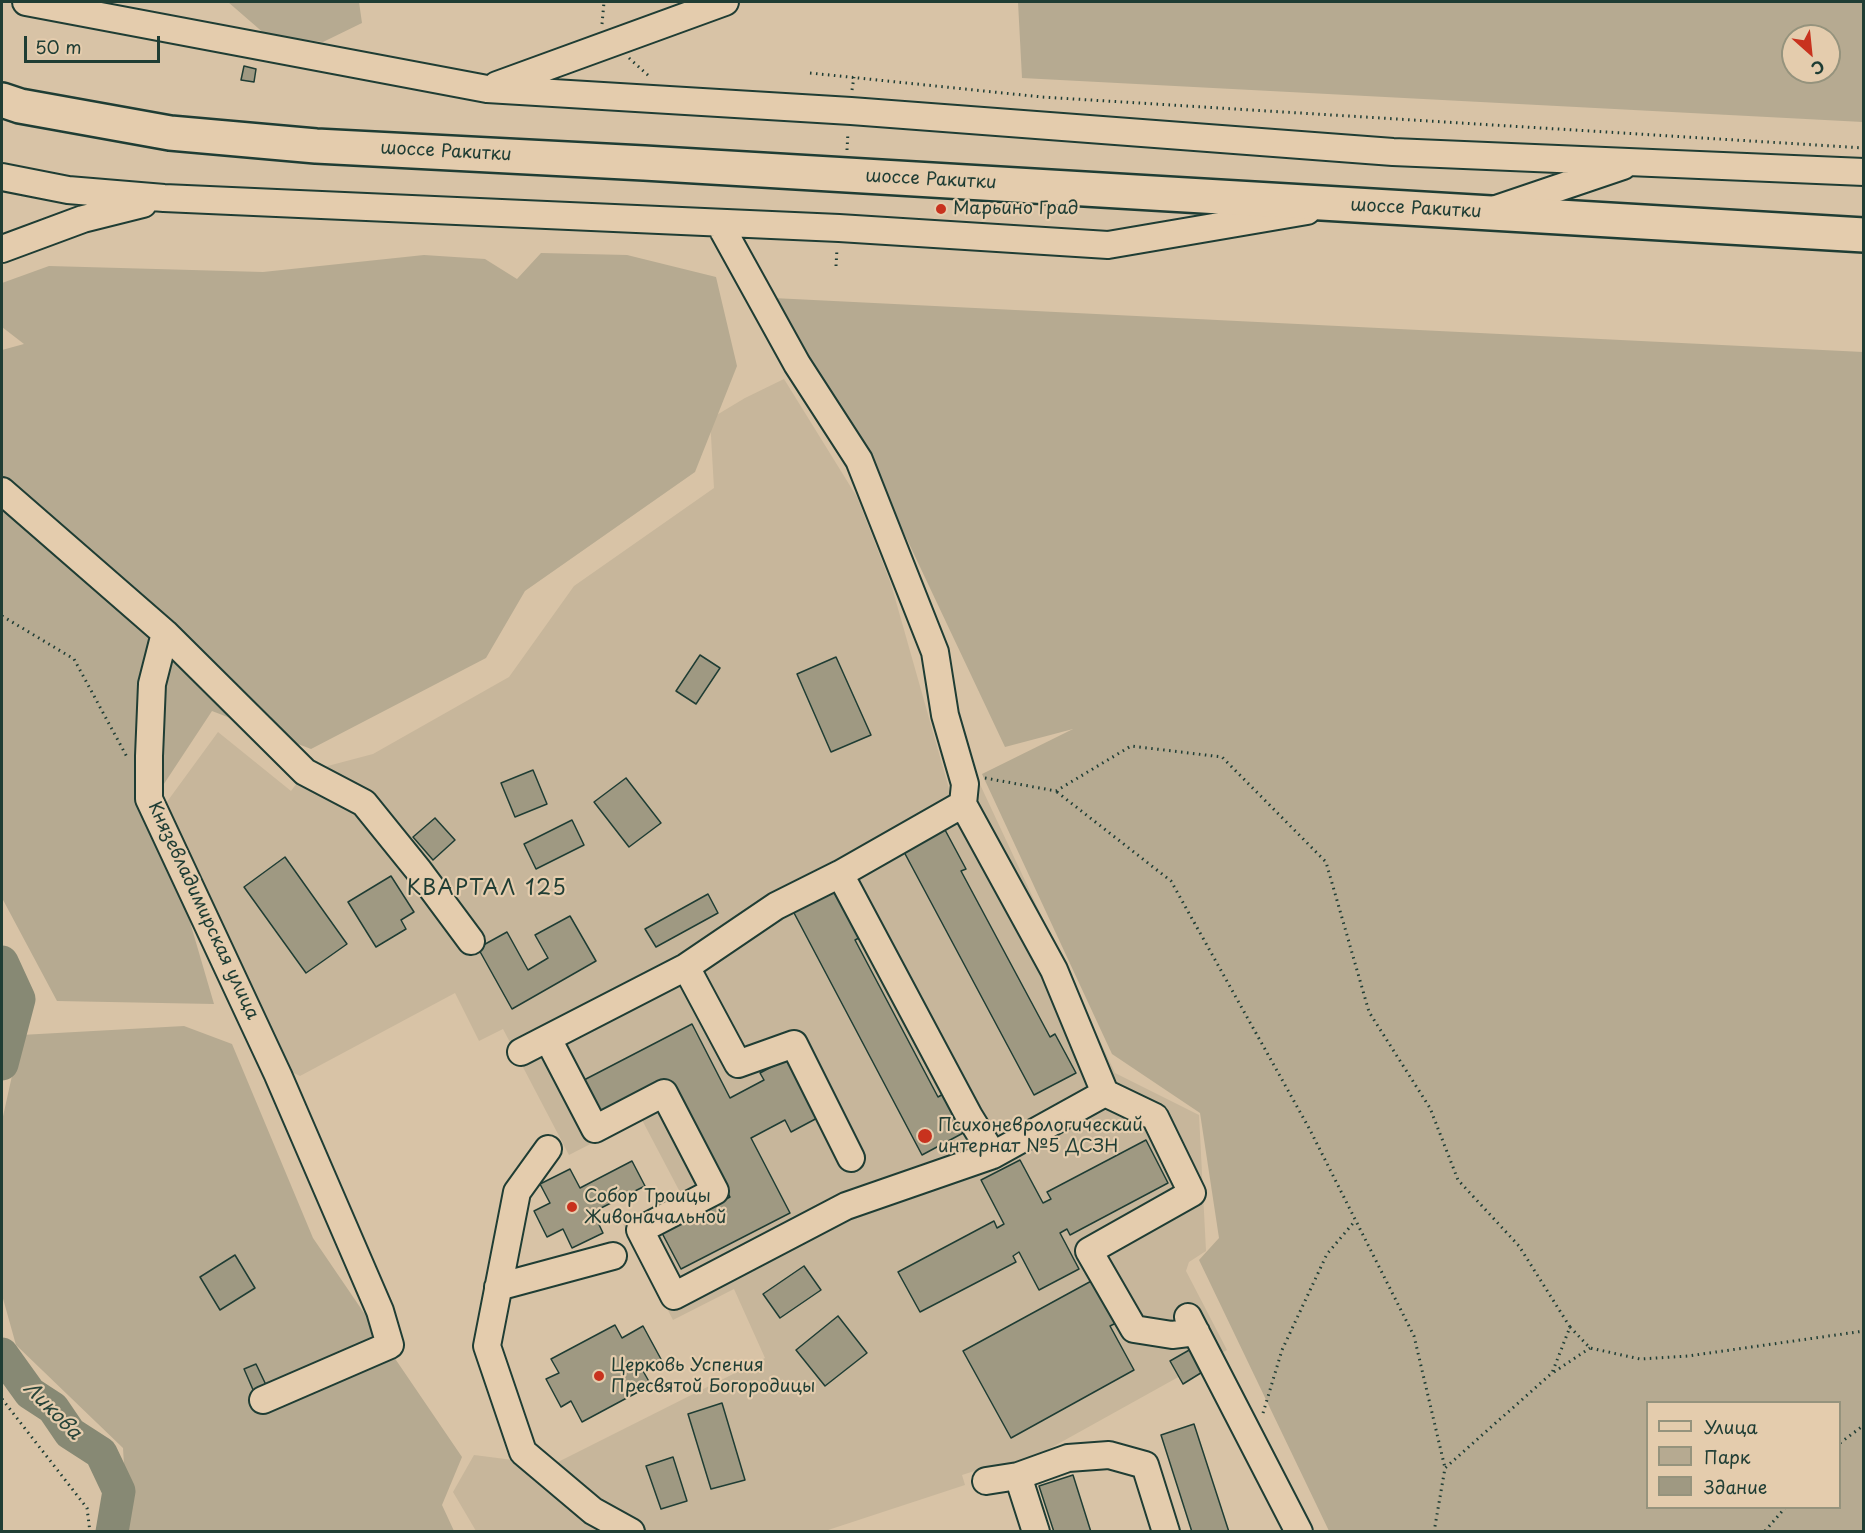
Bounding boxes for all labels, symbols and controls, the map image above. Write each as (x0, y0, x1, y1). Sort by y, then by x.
scale bar (27, 24, 164, 62)
north arrow (1781, 24, 1841, 84)
text: 50 m (35, 33, 82, 60)
text: С (1807, 55, 1829, 82)
street label: шоссе Ракитки (380, 138, 512, 166)
street label: шоссе Ракитки (865, 166, 997, 194)
street label: шоссе Ракитки (1350, 195, 1482, 223)
place label: Марьино Град (953, 198, 1078, 220)
marker: Марьино Град (934, 202, 948, 216)
street label: Князевладимирская улица (143, 799, 263, 1023)
district label: КВАРТАЛ 125 (406, 876, 568, 902)
place label: Психоневрологический интернат №5 ДСЗН (938, 1115, 1143, 1158)
marker: Психоневрологический интернат №5 ДСЗН (916, 1127, 934, 1145)
place label: Собор Троицы Живоначальной (584, 1186, 726, 1228)
marker: Собор Троицы Живоначальной (565, 1200, 579, 1214)
place label: Церковь Успения Пресвятой Богородицы (611, 1355, 815, 1398)
marker: Церковь Успения Пресвятой Богородицы (592, 1369, 606, 1383)
water label: Ликова (18, 1377, 86, 1445)
legend (1646, 1401, 1841, 1509)
text: Улица (1704, 1413, 1758, 1440)
text: Парк (1704, 1443, 1750, 1470)
text: Здание (1704, 1473, 1767, 1500)

